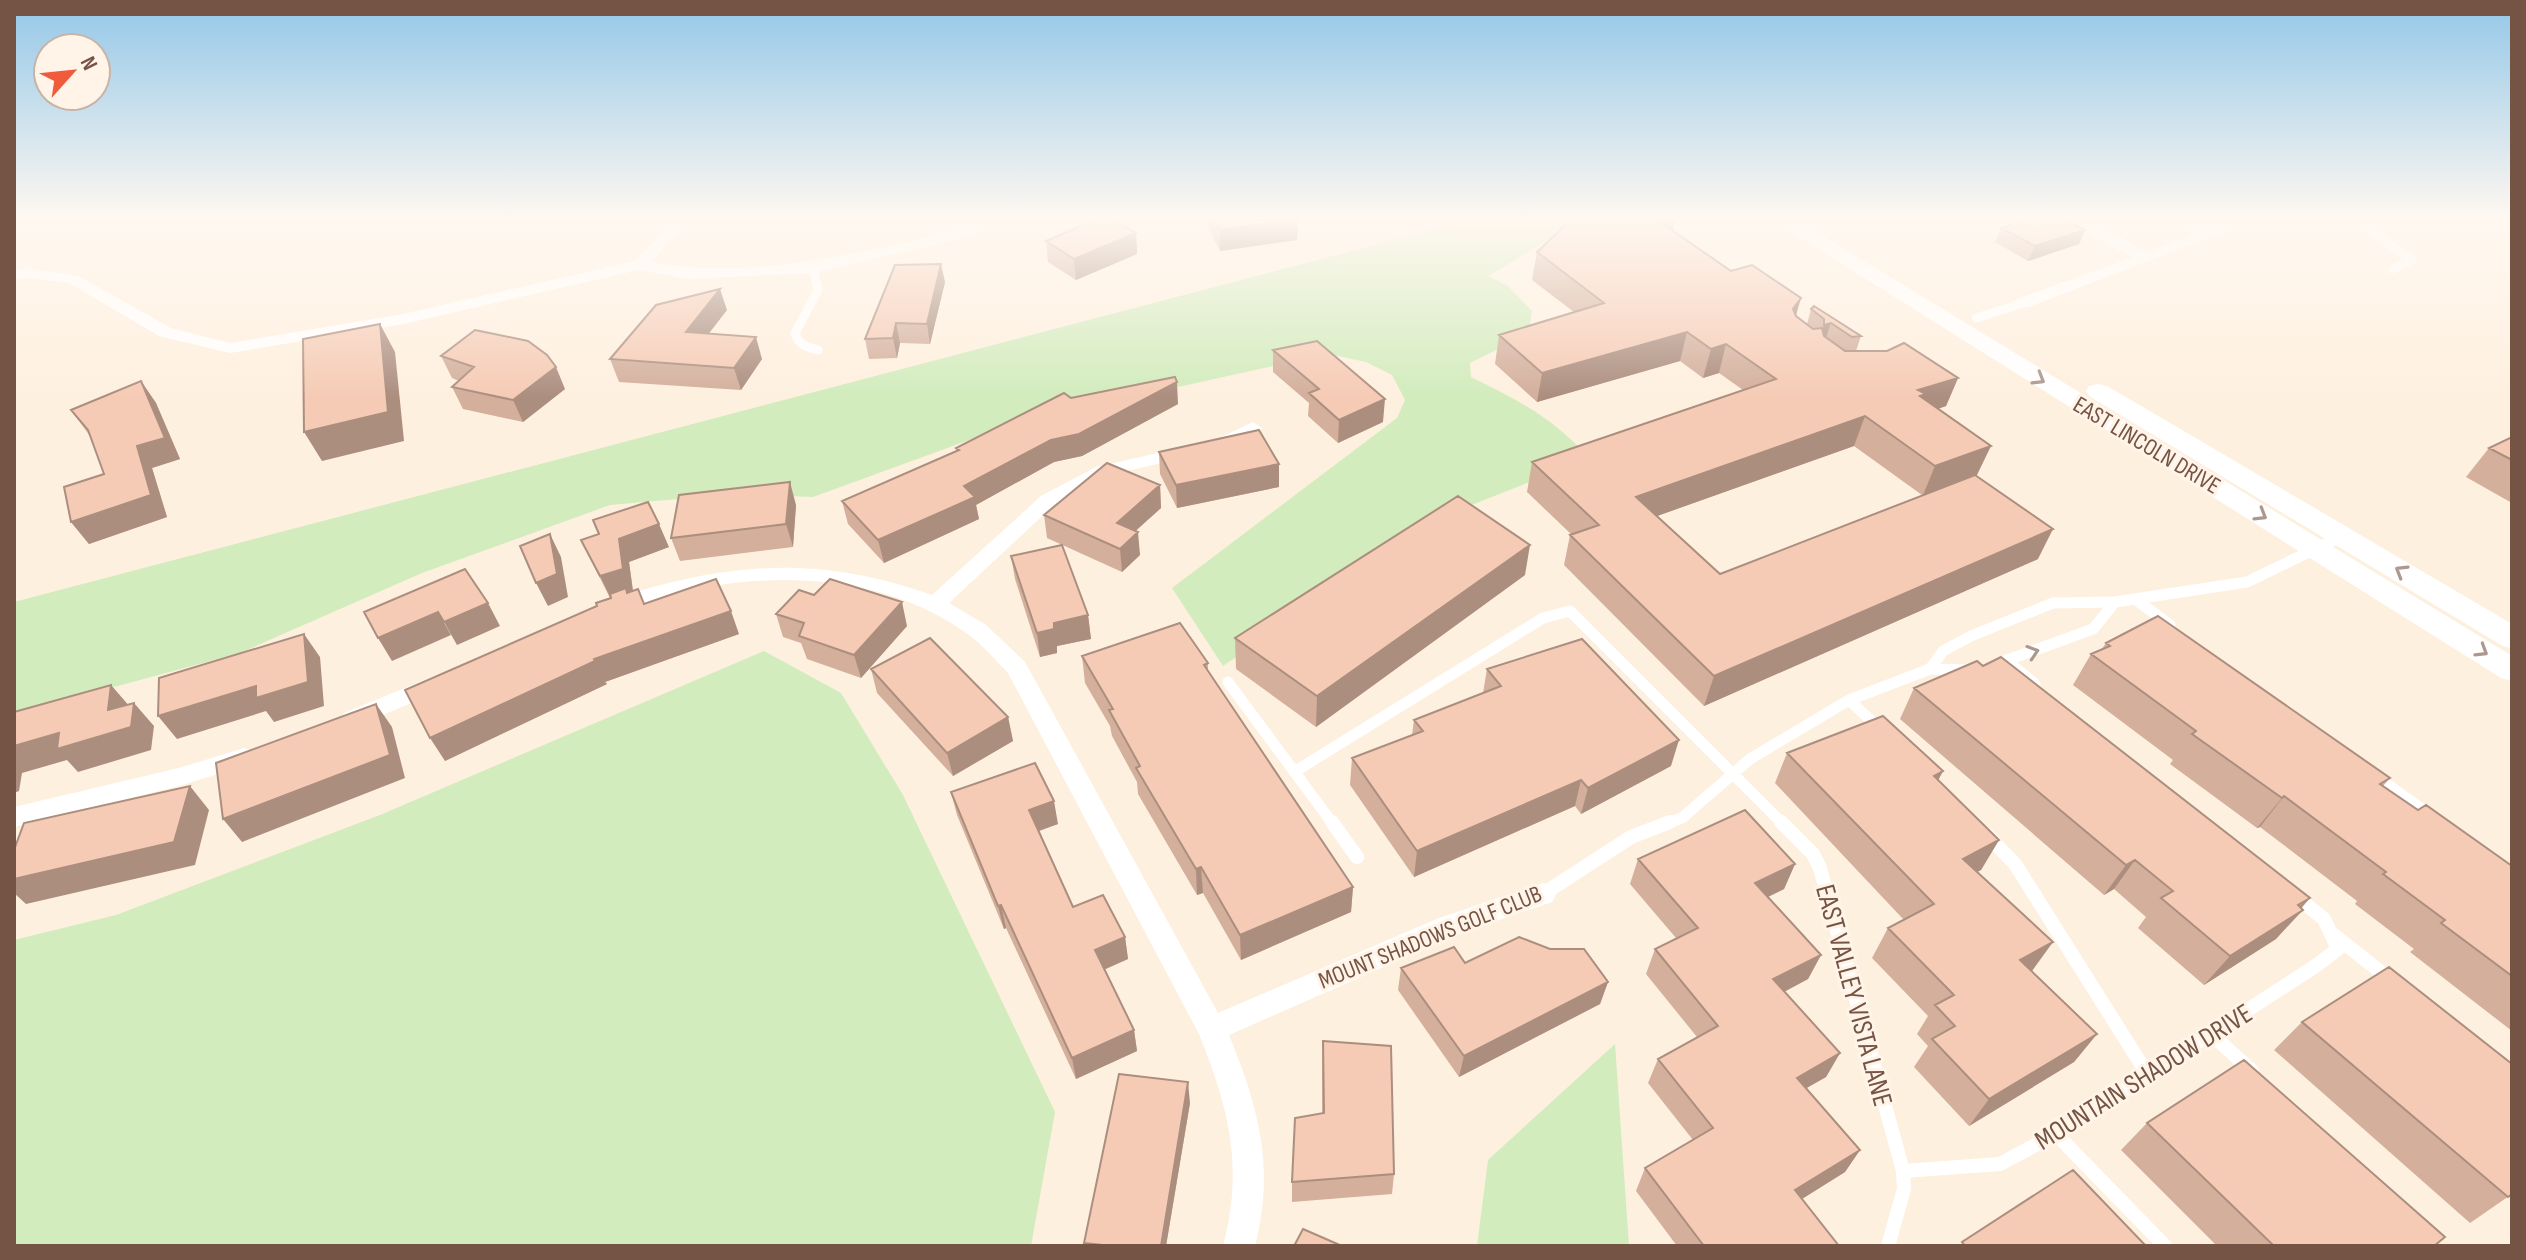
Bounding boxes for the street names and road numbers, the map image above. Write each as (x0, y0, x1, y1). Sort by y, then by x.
street label: EAST LINCOLN DRIVE (2068, 390, 2225, 501)
street label: MOUNT SHADOWS GOLF CLUB (1314, 879, 1546, 996)
street label: EAST VALLEY VISTA LANE (1808, 881, 1899, 1110)
street label: MOUNTAIN SHADOW DRIVE (2029, 997, 2259, 1157)

